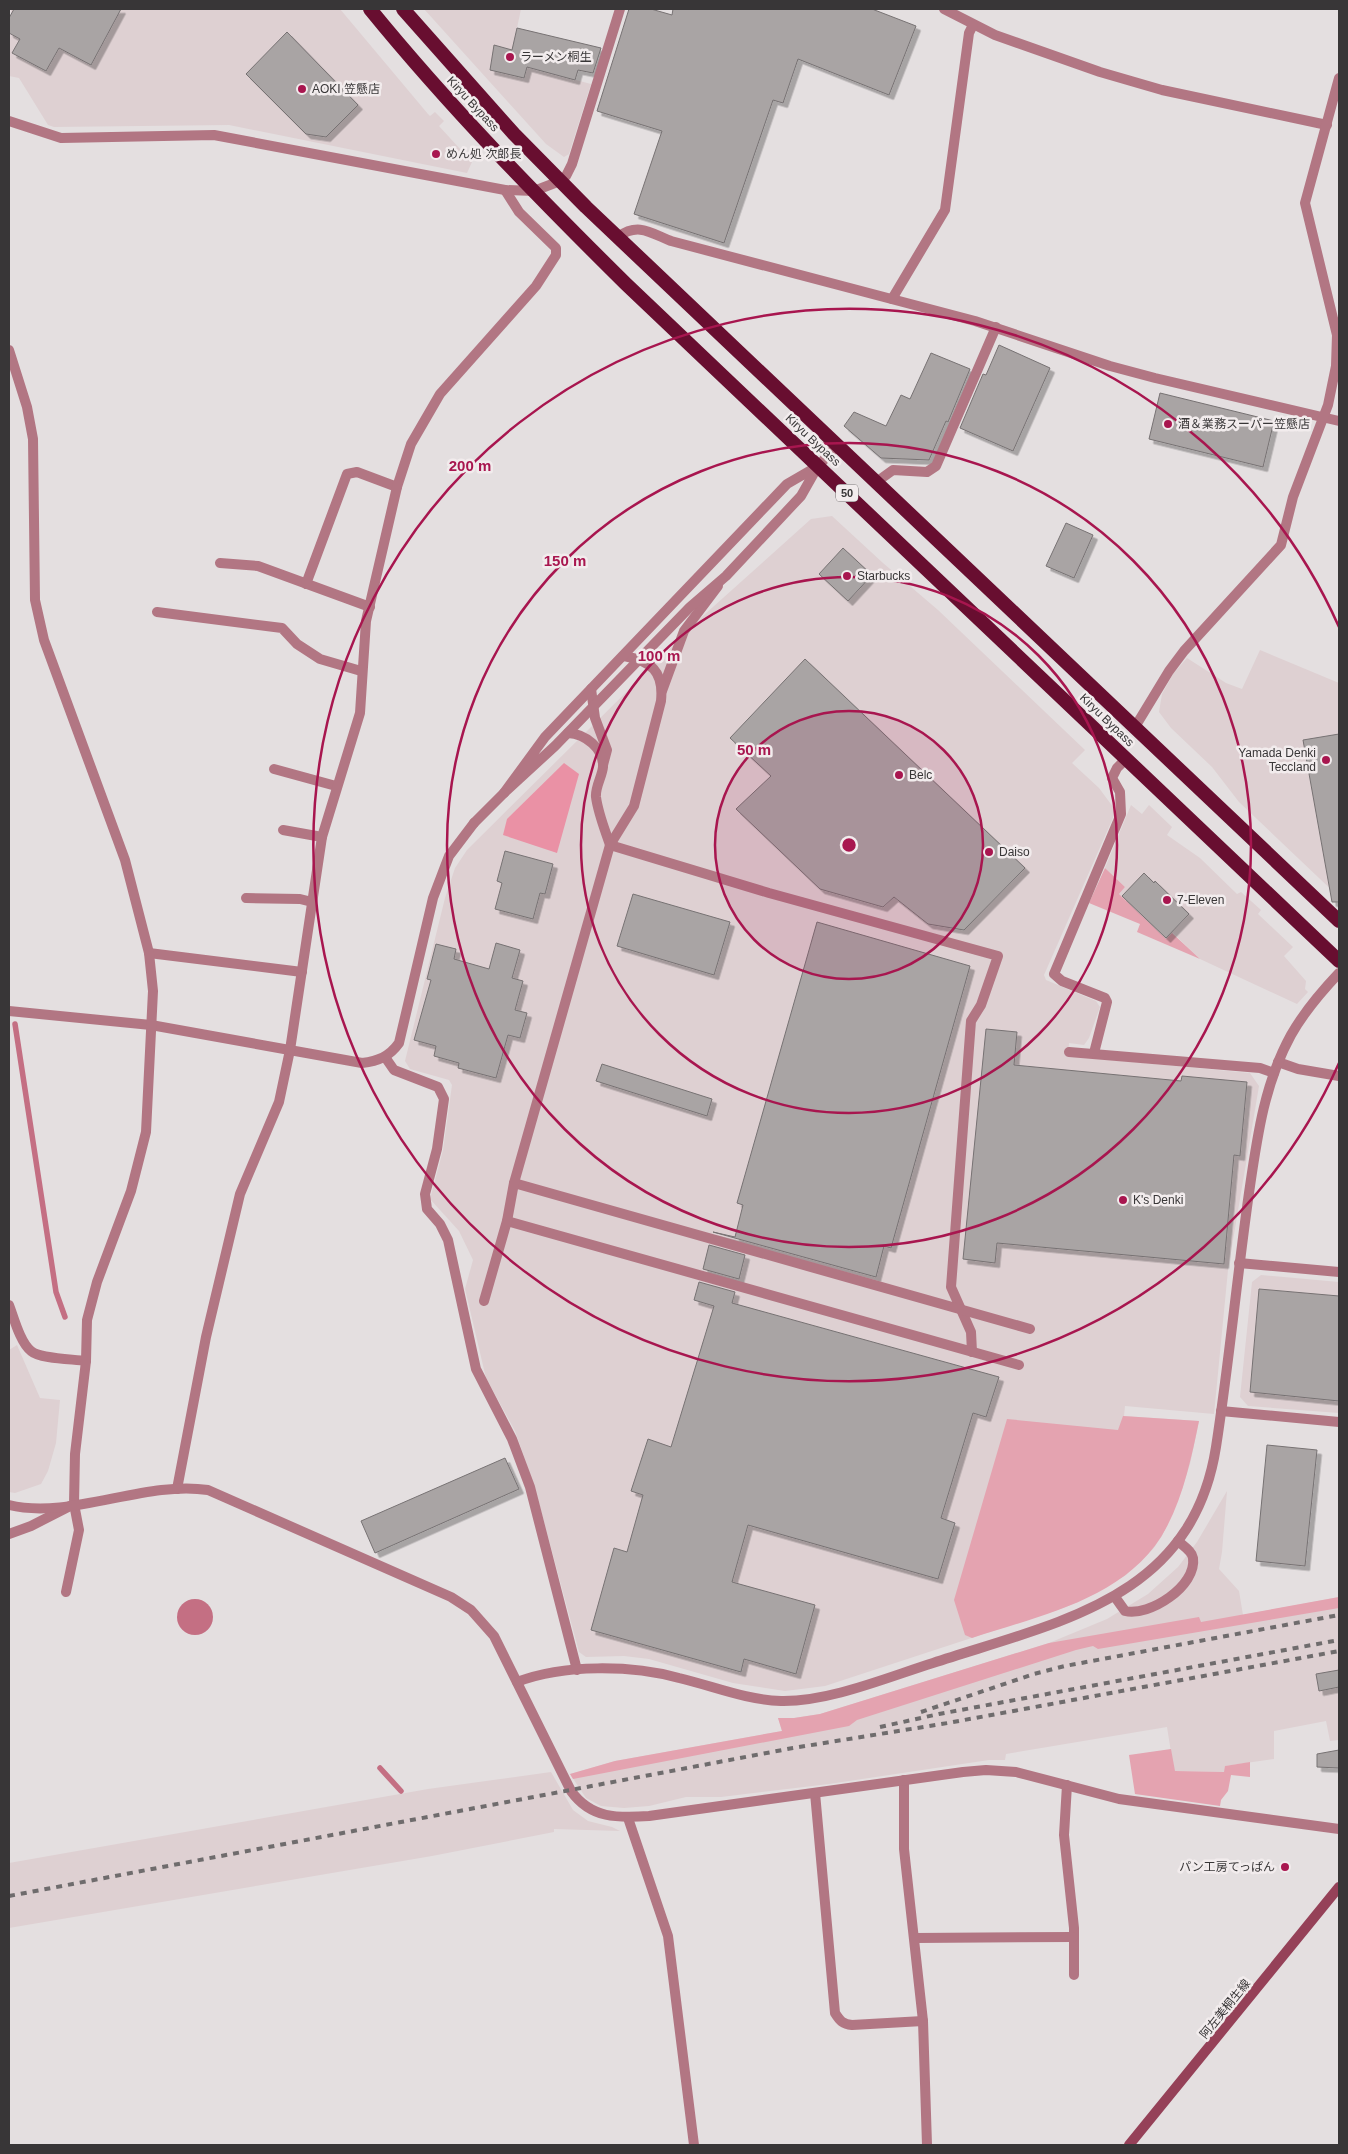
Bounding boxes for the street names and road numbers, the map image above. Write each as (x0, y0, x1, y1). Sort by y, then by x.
street label: Kiryu Bypass (444, 74, 502, 134)
street label: Kiryu Bypass (783, 411, 843, 469)
road number: 50 (836, 484, 858, 502)
street label: Kiryu Bypass (1077, 691, 1137, 749)
street label: 阿左美桐生線 (1197, 1977, 1253, 2041)

